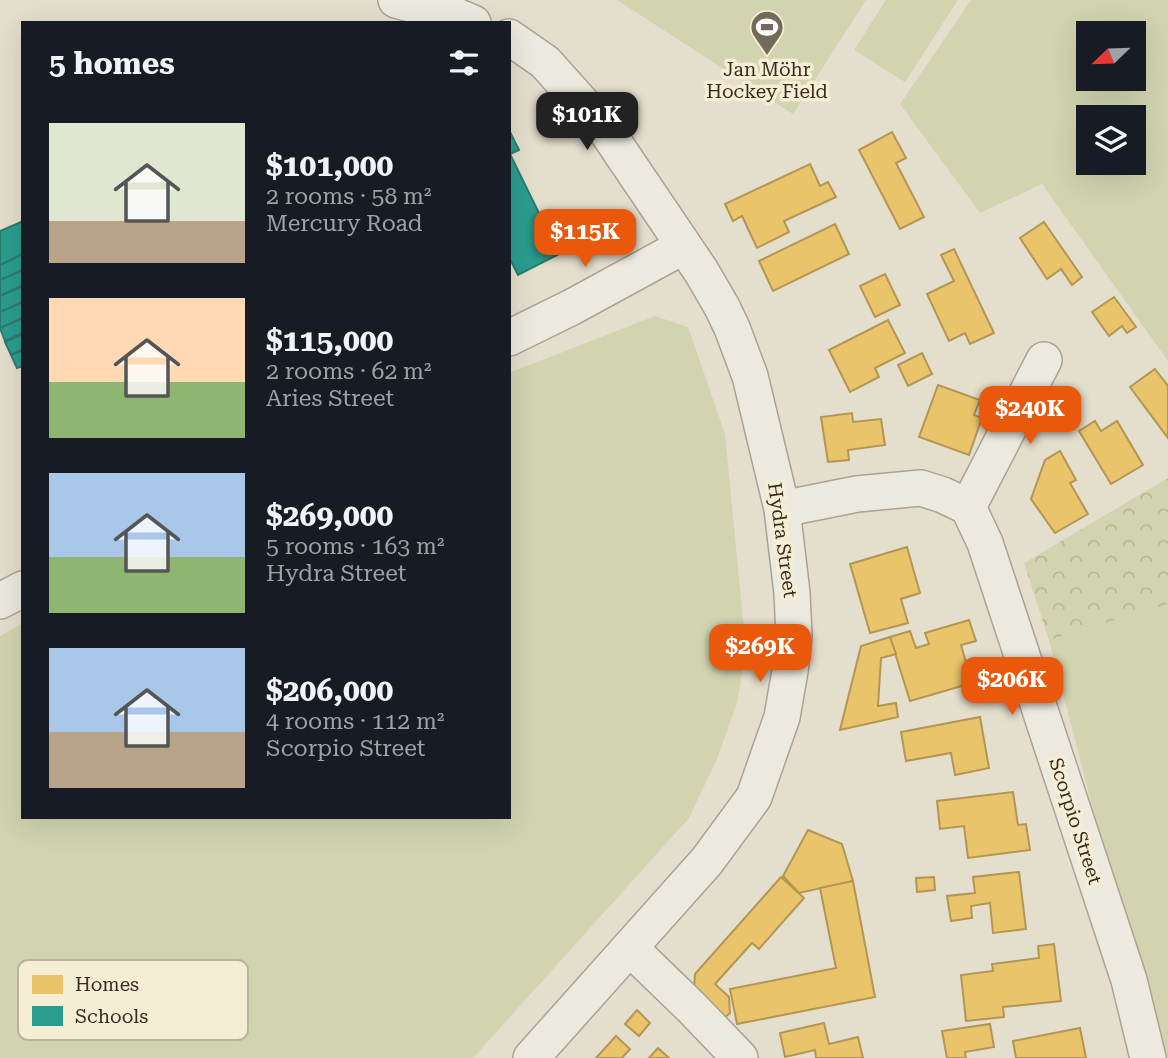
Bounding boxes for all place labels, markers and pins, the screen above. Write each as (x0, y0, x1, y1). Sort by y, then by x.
sports icon: Jan Möhr Hockey Field (748, 8, 786, 57)
place label: Jan Möhr Hockey Field (706, 58, 828, 103)
pin: $101K (538, 92, 636, 152)
pin: $115K (536, 210, 634, 269)
pin: $240K (981, 386, 1079, 446)
pin: $269K (711, 624, 809, 684)
pin: $206K (963, 658, 1061, 717)

